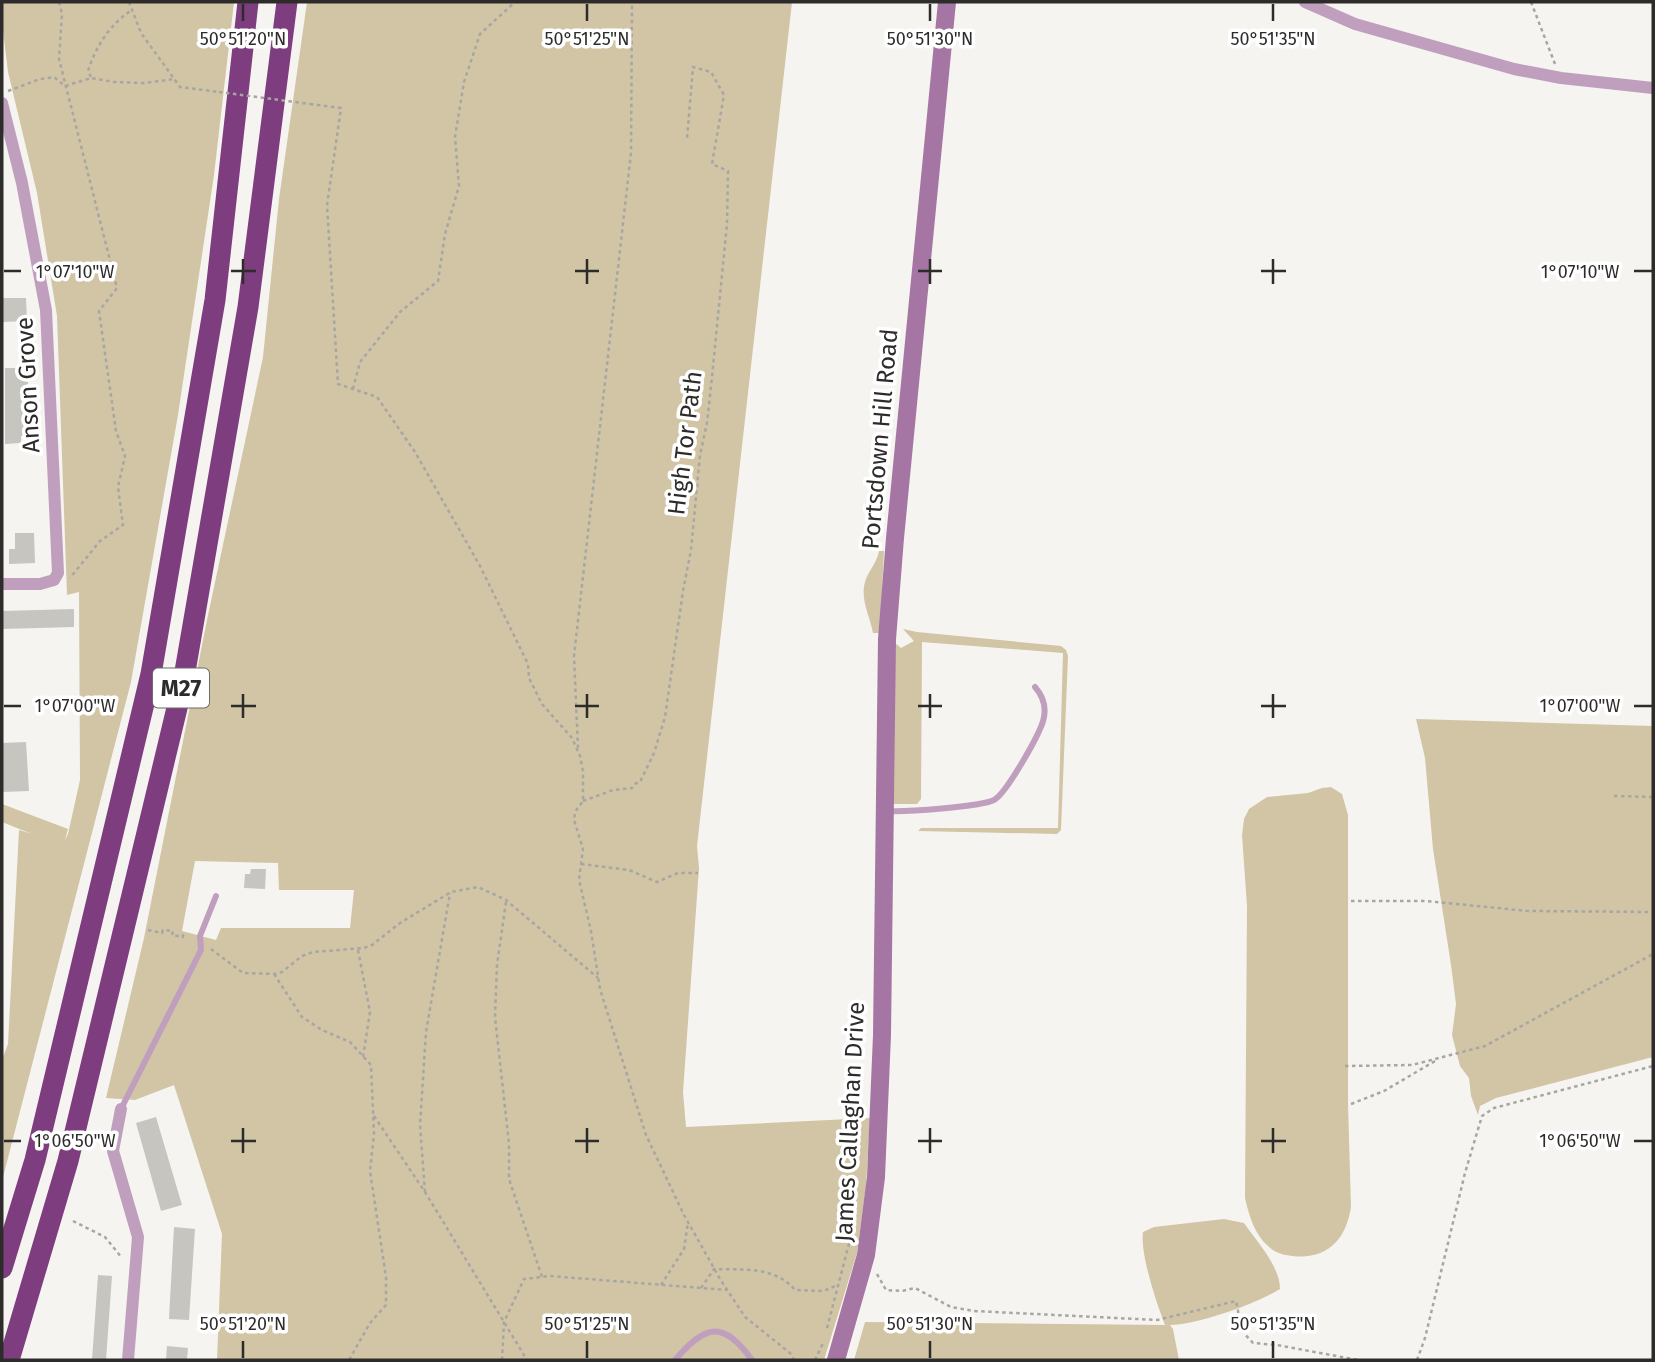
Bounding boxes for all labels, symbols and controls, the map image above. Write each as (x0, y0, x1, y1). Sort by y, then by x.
text: 50°51'20"N (200, 28, 286, 50)
text: 50°51'25"N (544, 28, 630, 50)
text: 50°51'30"N (887, 28, 973, 50)
text: 50°51'35"N (1230, 28, 1316, 50)
text: 1°07'10"W (36, 261, 114, 283)
text: 1°07'10"W (1541, 261, 1619, 283)
street label: Anson Grove (10, 316, 46, 454)
street label: Portsdown Hill Road (856, 328, 904, 550)
street label: High Tor Path (662, 369, 708, 517)
road number: M27 (153, 668, 209, 708)
text: 1°07'00"W (35, 695, 116, 717)
text: 1°07'00"W (1540, 695, 1621, 717)
street label: James Callaghan Drive (830, 1001, 870, 1243)
text: 1°06'50"W (34, 1130, 116, 1152)
text: 1°06'50"W (1539, 1130, 1621, 1152)
text: 50°51'20"N (200, 1313, 286, 1335)
text: 50°51'25"N (544, 1313, 630, 1335)
text: 50°51'30"N (887, 1313, 973, 1335)
text: 50°51'35"N (1230, 1313, 1316, 1335)

